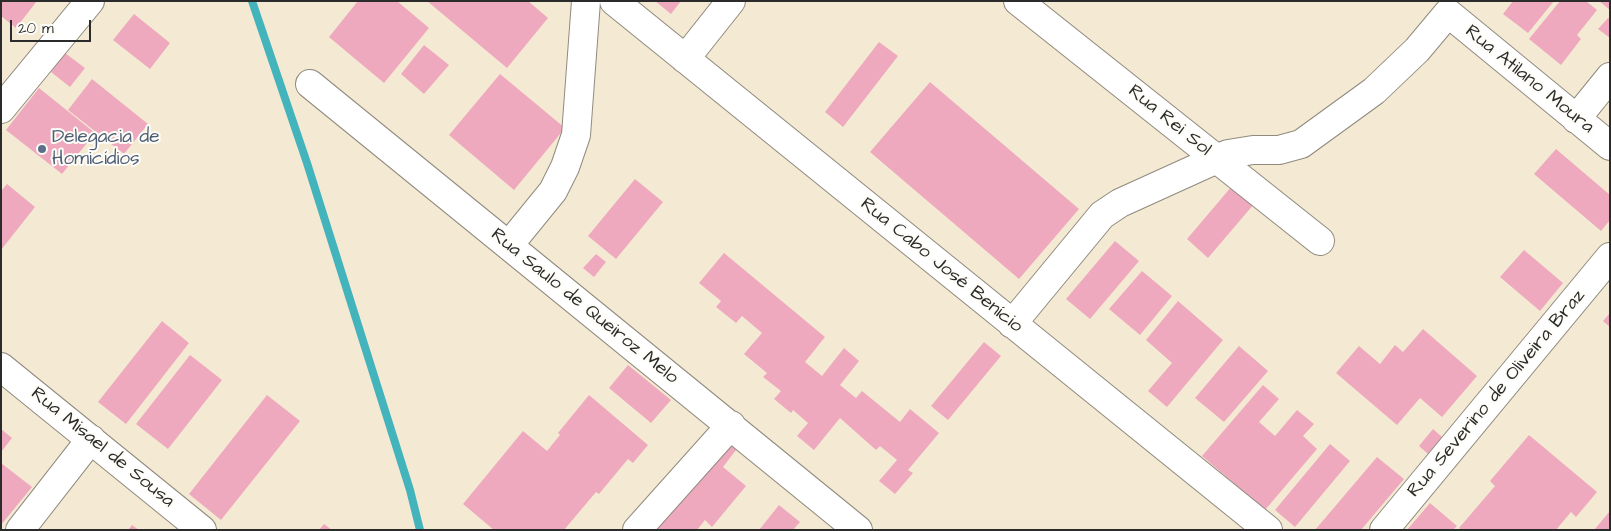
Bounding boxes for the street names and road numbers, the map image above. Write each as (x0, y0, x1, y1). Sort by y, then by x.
street label: Rua Atilano Moura (1460, 21, 1598, 139)
street label: Rua Rei Sol (1123, 80, 1215, 162)
street label: Rua Cabo José Benício (855, 193, 1027, 339)
street label: Rua Saulo de Queiroz Melo (485, 224, 683, 390)
street label: Rua Severino de Oliveira Braz (1403, 285, 1591, 503)
street label: Rua Misael de Sousa (25, 383, 179, 513)

